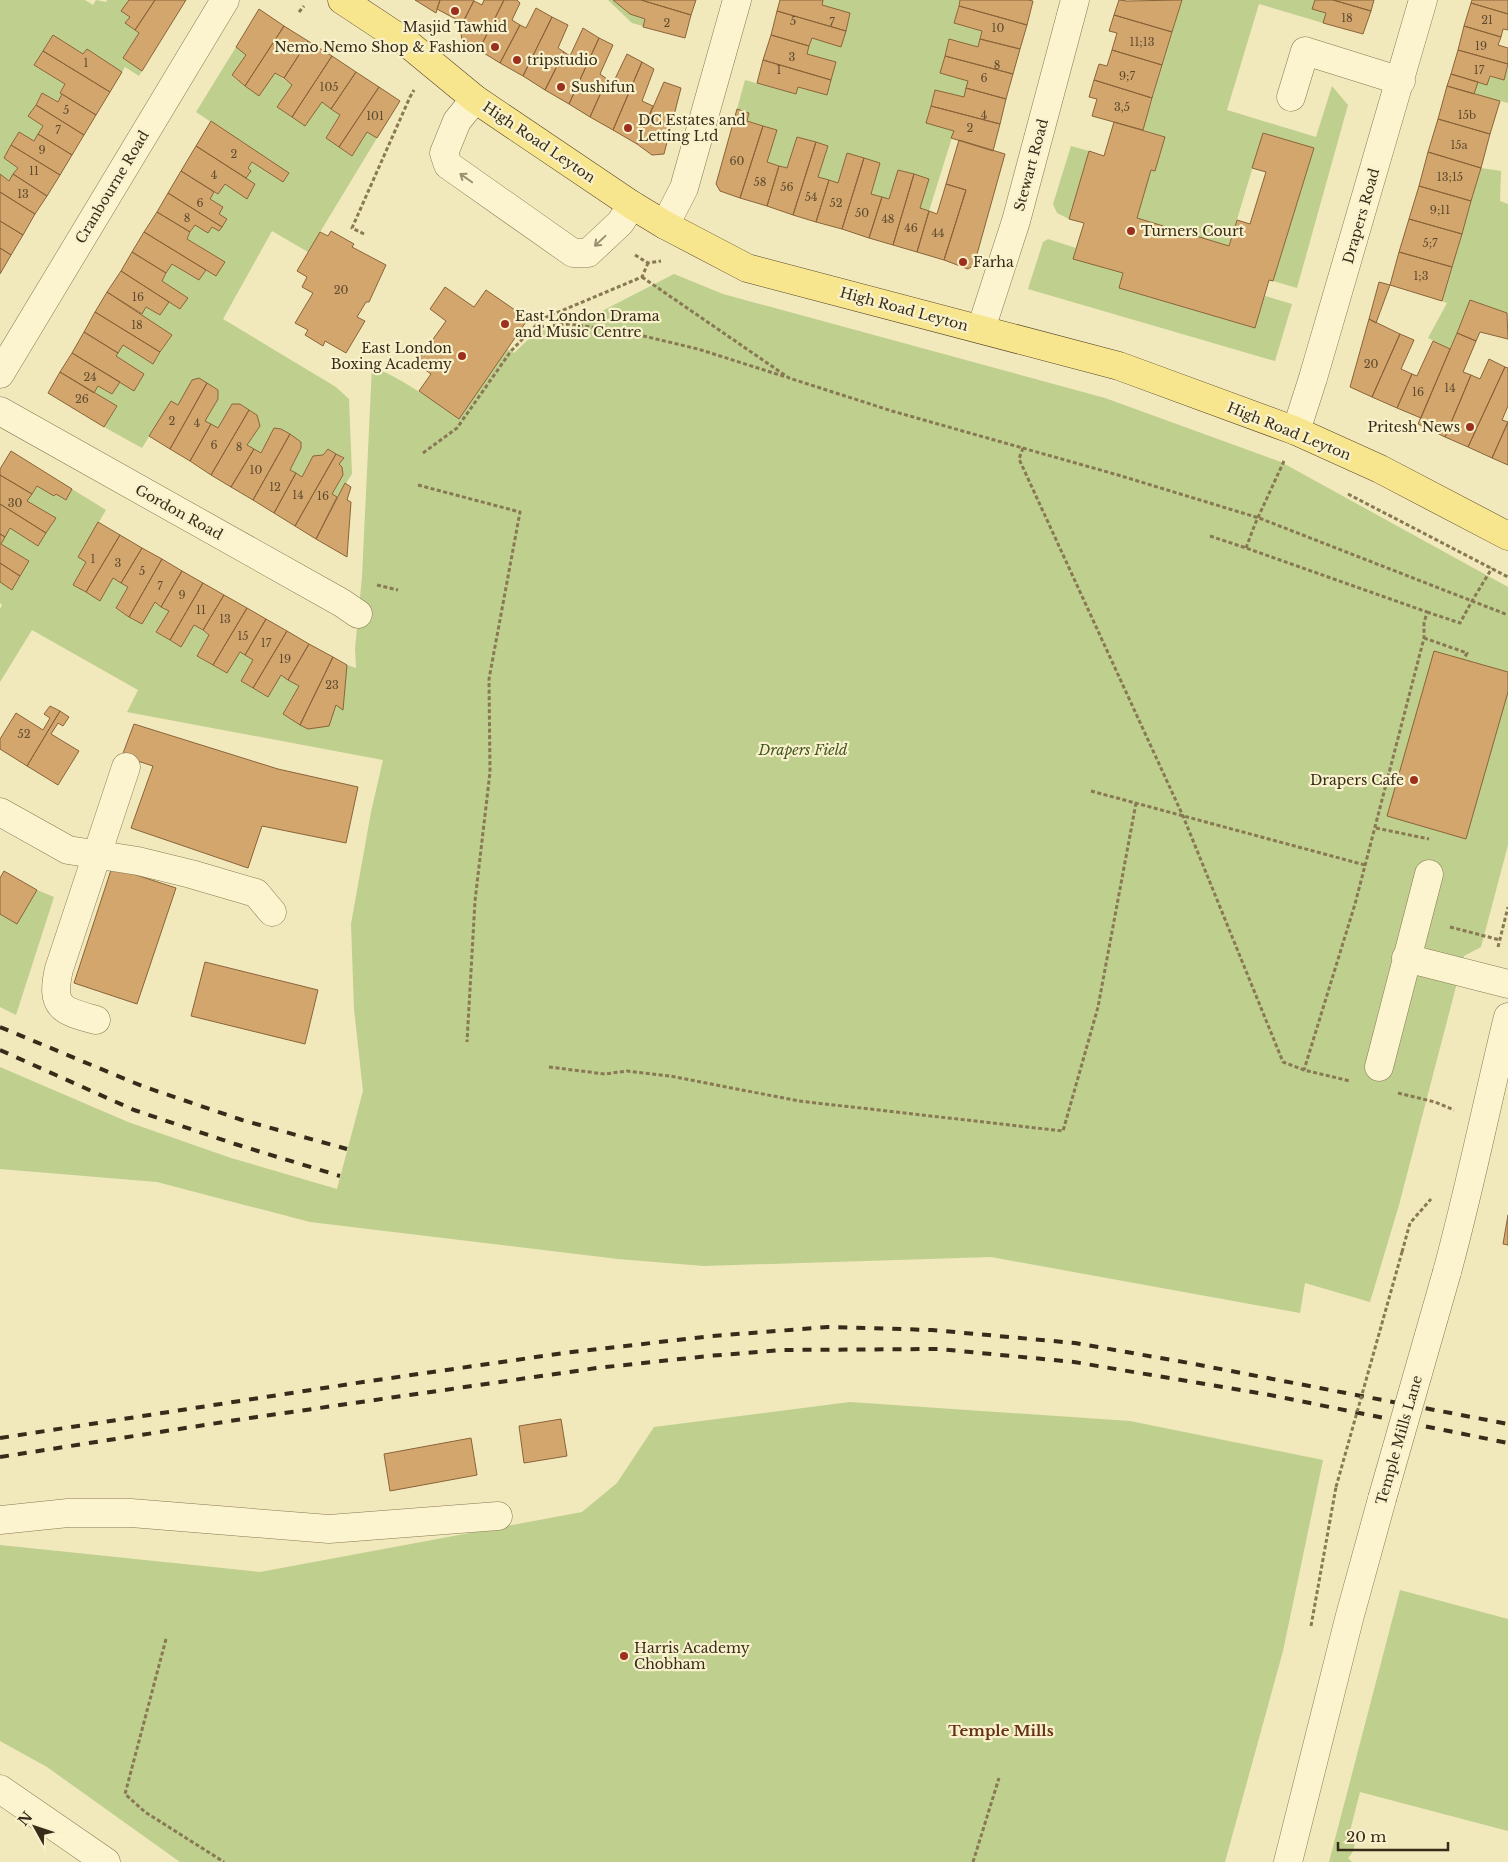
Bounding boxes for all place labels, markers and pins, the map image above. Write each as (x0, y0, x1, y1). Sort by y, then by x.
marker: Masjid Tawhid (449, 5, 461, 17)
place label: Masjid Tawhid (403, 18, 508, 36)
place label: Nemo Nemo Shop & Fashion (274, 38, 485, 56)
marker: Nemo Nemo Shop & Fashion (489, 41, 501, 53)
place label: tripstudio (527, 51, 598, 69)
marker: tripstudio (511, 54, 523, 66)
place label: Sushifun (571, 78, 635, 96)
marker: Sushifun (555, 81, 567, 93)
place label: DC Estates and Letting Ltd (638, 111, 746, 145)
marker: DC Estates and Letting Ltd (622, 122, 634, 134)
place label: Turners Court (1141, 222, 1245, 240)
marker: Turners Court (1125, 225, 1137, 237)
place label: Farha (973, 253, 1014, 271)
marker: Farha (957, 256, 969, 268)
place label: East London Drama and Music Centre (515, 307, 660, 341)
marker: East London Drama and Music Centre (499, 318, 511, 330)
place label: East London Boxing Academy (331, 339, 452, 373)
marker: East London Boxing Academy (456, 350, 468, 362)
place label: Pritesh News (1367, 418, 1460, 436)
marker: Pritesh News (1464, 421, 1476, 433)
place label: Drapers Cafe (1310, 771, 1404, 789)
marker: Drapers Cafe (1408, 774, 1420, 786)
place label: Harris Academy Chobham (634, 1639, 750, 1673)
marker: Harris Academy Chobham (618, 1650, 630, 1662)

